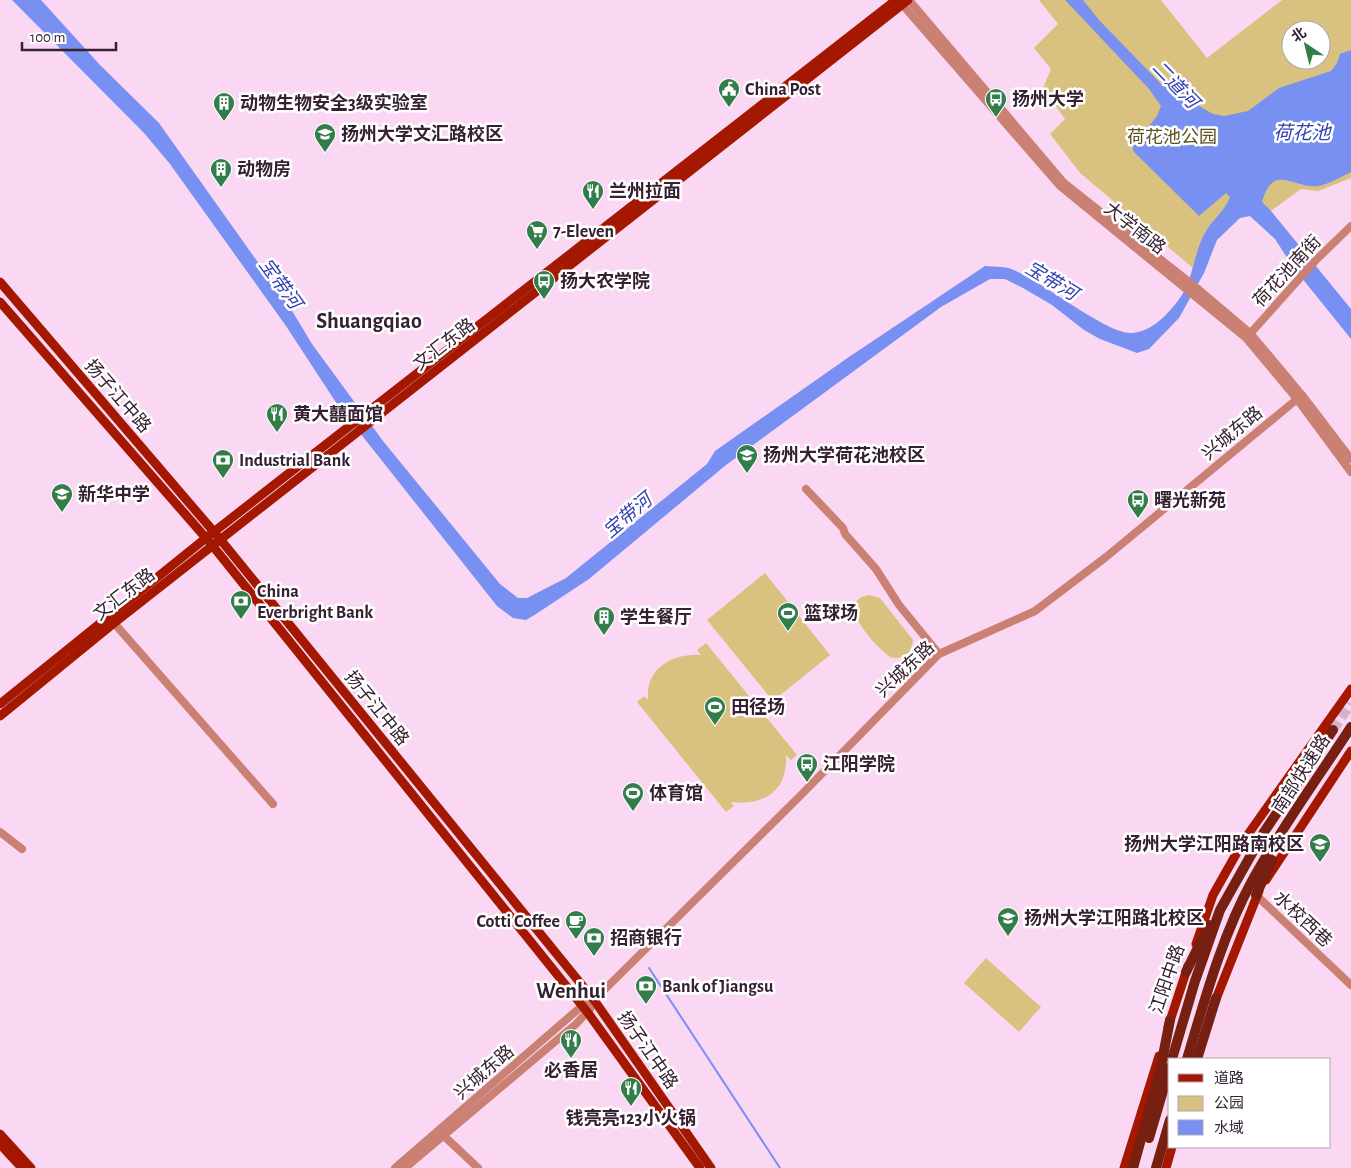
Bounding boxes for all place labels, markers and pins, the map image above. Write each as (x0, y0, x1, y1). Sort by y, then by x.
public building icon: China Post (717, 77, 741, 108)
place label: China Post (745, 81, 821, 99)
bus stop icon: 扬州大学 (984, 87, 1008, 118)
place label: 扬州大学 (1012, 89, 1084, 109)
building icon: 动物生物安全3级实验室 (212, 91, 236, 122)
place label: 动物生物安全3级实验室 (240, 93, 428, 113)
school or university icon: 扬州大学文汇路校区 (313, 122, 337, 153)
place label: 扬州大学文汇路校区 (341, 124, 503, 144)
building icon: 动物房 (209, 157, 233, 188)
place label: 动物房 (237, 159, 291, 179)
restaurant icon: 兰州拉面 (581, 179, 605, 210)
place label: 兰州拉面 (609, 181, 681, 201)
supermarket icon: 7-Eleven (525, 219, 549, 250)
place label: 7-Eleven (553, 223, 614, 241)
bus stop icon: 扬大农学院 (532, 269, 556, 300)
place label: 扬大农学院 (560, 271, 650, 291)
restaurant icon: 黄大囍面馆 (265, 402, 289, 433)
place label: 黄大囍面馆 (293, 404, 383, 424)
school or university icon: 扬州大学荷花池校区 (735, 443, 759, 474)
place label: 扬州大学荷花池校区 (763, 445, 925, 465)
bank icon: Industrial Bank (211, 448, 235, 479)
place label: Industrial Bank (239, 452, 350, 470)
school or university icon: 新华中学 (50, 482, 74, 513)
place label: 新华中学 (78, 484, 150, 504)
bus stop icon: 曙光新苑 (1126, 488, 1150, 519)
place label: 曙光新苑 (1154, 490, 1226, 510)
place label: China Everbright Bank (257, 583, 373, 622)
bank icon: China Everbright Bank (229, 589, 253, 620)
sports icon: 篮球场 (776, 601, 800, 632)
place label: 篮球场 (804, 603, 858, 623)
building icon: 学生餐厅 (592, 605, 616, 636)
place label: 学生餐厅 (620, 607, 692, 627)
sports icon: 田径场 (703, 695, 727, 726)
place label: 田径场 (731, 697, 785, 717)
bus stop icon: 江阳学院 (795, 752, 819, 783)
place label: 江阳学院 (823, 754, 895, 774)
sports icon: 体育馆 (621, 781, 645, 812)
place label: 体育馆 (649, 783, 703, 803)
school or university icon: 扬州大学江阳路南校区 (1308, 832, 1332, 863)
place label: 扬州大学江阳路南校区 (1124, 834, 1304, 854)
school or university icon: 扬州大学江阳路北校区 (996, 906, 1020, 937)
place label: 扬州大学江阳路北校区 (1024, 908, 1204, 928)
cafe icon: Cotti Coffee (564, 909, 588, 940)
place label: Cotti Coffee (476, 913, 560, 931)
bank icon: 招商银行 (582, 926, 606, 957)
place label: 招商银行 (610, 927, 682, 948)
bank icon: Bank of Jiangsu (634, 974, 658, 1005)
place label: Bank of Jiangsu (662, 978, 774, 996)
restaurant icon: 必香居 (559, 1028, 583, 1059)
place label: 必香居 (544, 1060, 598, 1080)
restaurant icon: 钱亮亮123小火锅 (619, 1076, 643, 1107)
place label: 钱亮亮123小火锅 (566, 1108, 696, 1128)

